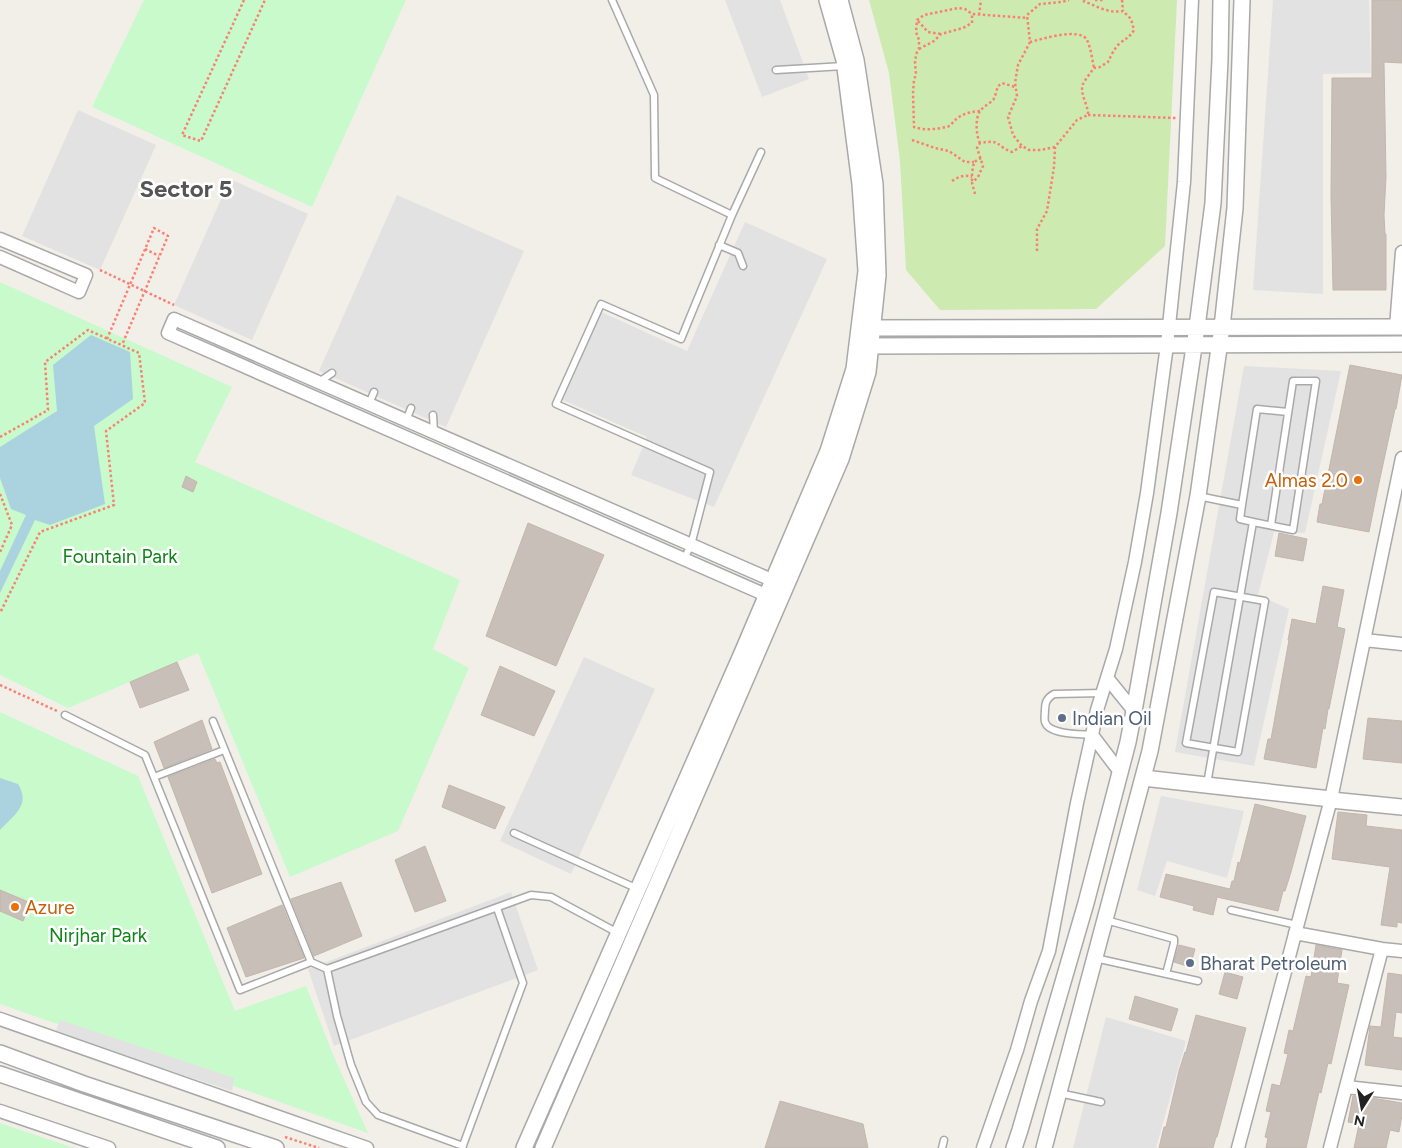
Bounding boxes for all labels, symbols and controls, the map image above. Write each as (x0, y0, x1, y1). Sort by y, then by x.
district label: Sector 5 (139, 174, 233, 203)
place label: Almas 2.0 (1265, 469, 1348, 492)
marker: Almas 2.0 (1352, 474, 1364, 486)
park label: Fountain Park (62, 545, 178, 568)
place label: Indian Oil (1072, 707, 1152, 730)
marker: Indian Oil (1056, 712, 1068, 724)
place label: Azure (25, 896, 75, 919)
marker: Azure (9, 901, 21, 913)
park label: Nirjhar Park (49, 924, 148, 947)
place label: Bharat Petroleum (1200, 952, 1347, 975)
marker: Bharat Petroleum (1184, 957, 1196, 969)
north arrow (1337, 1083, 1387, 1133)
text: N (1353, 1111, 1367, 1130)

